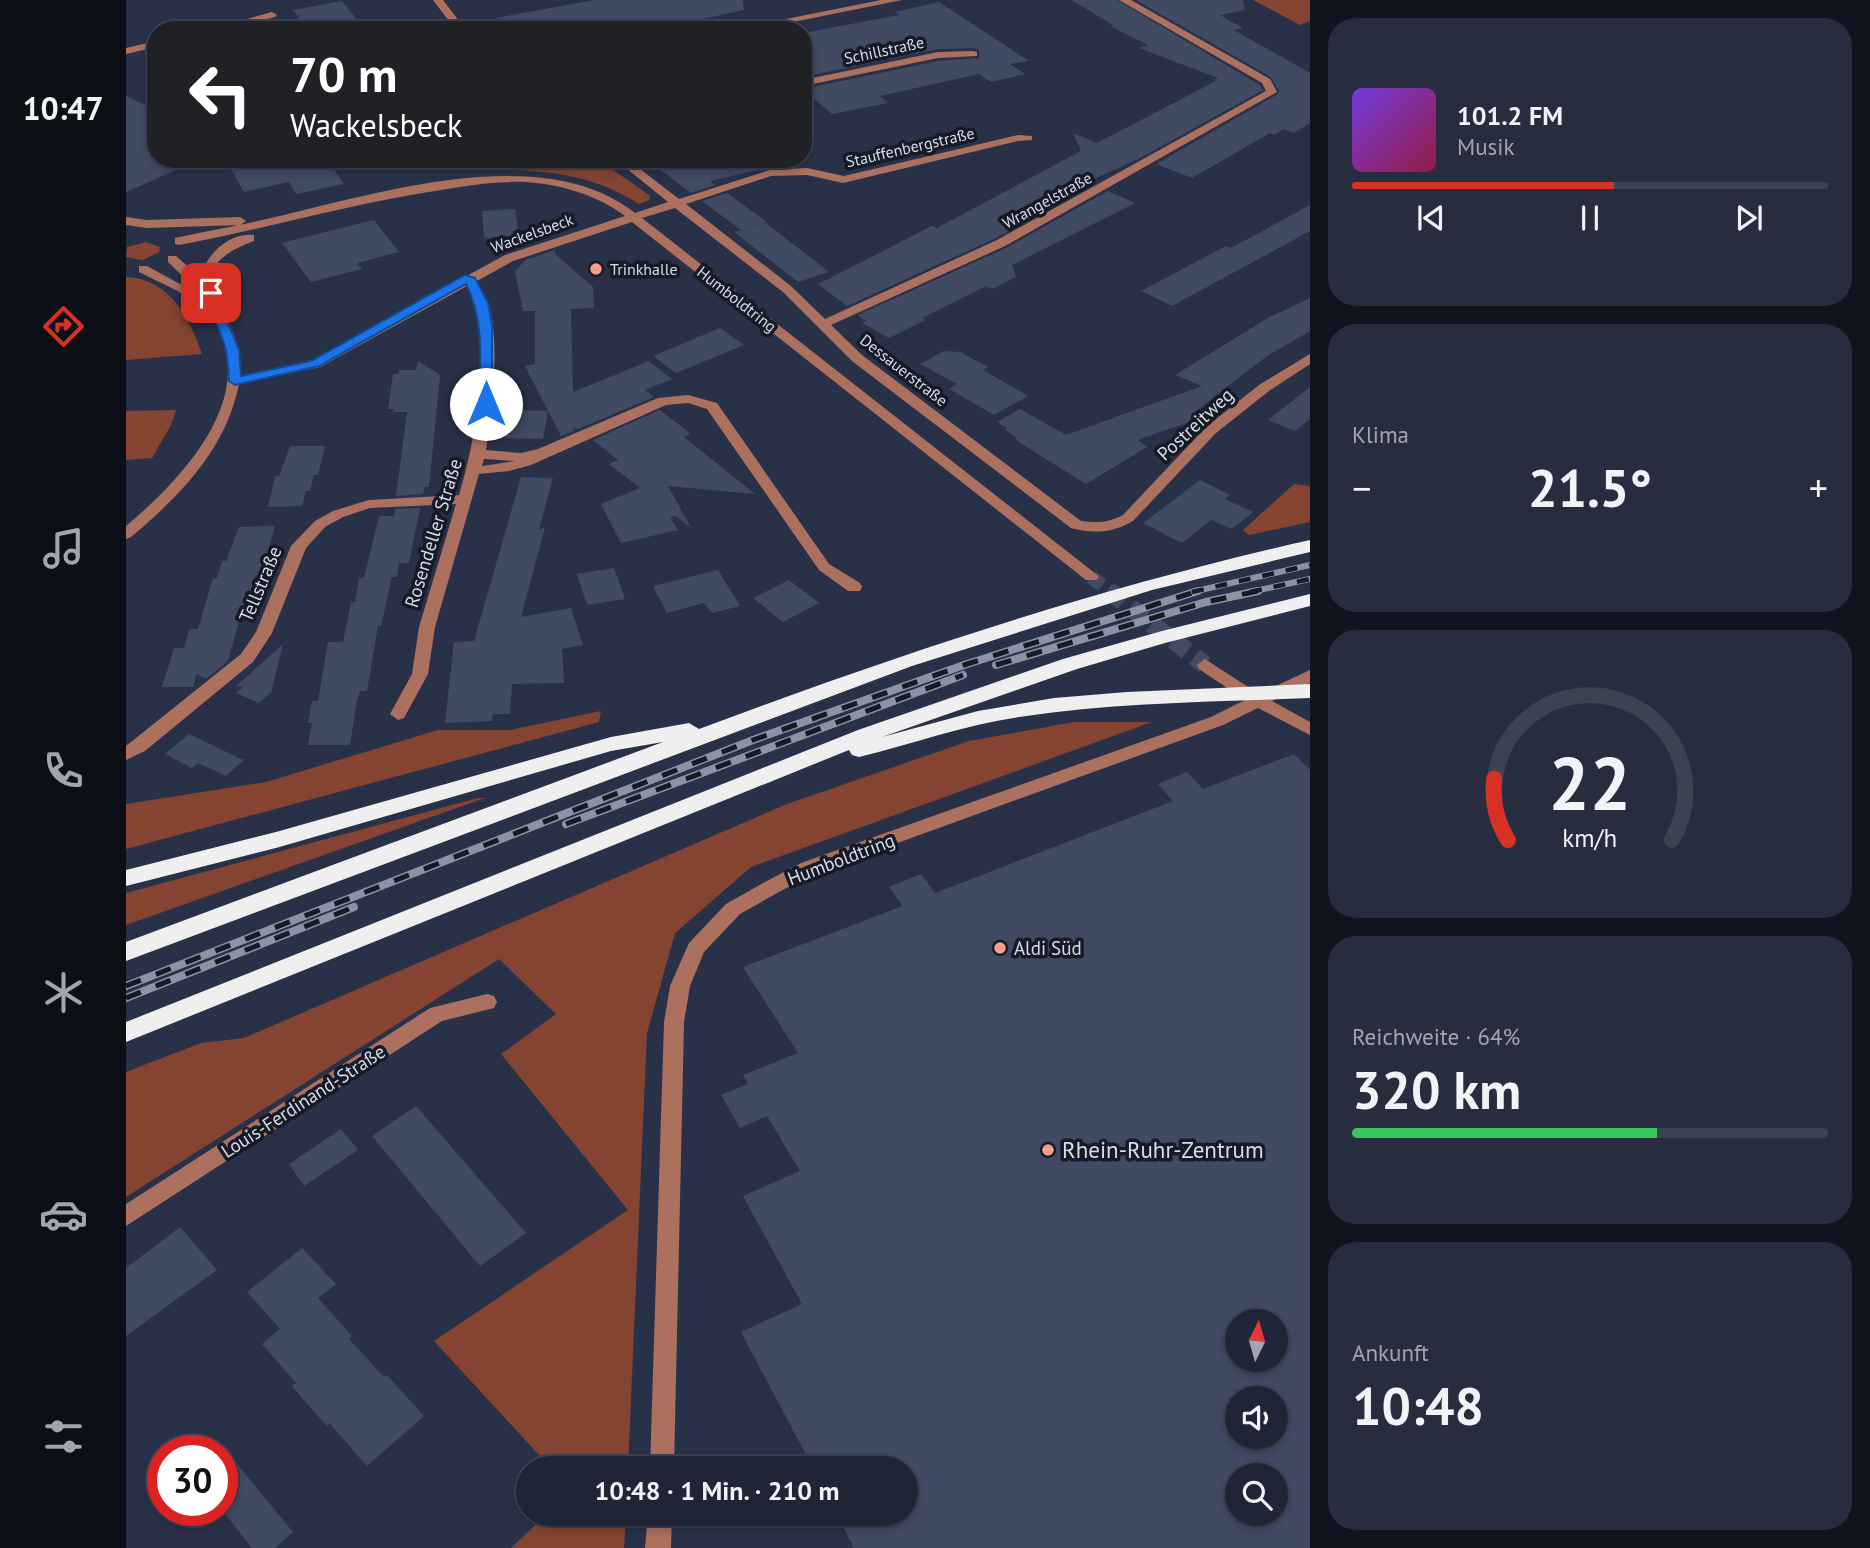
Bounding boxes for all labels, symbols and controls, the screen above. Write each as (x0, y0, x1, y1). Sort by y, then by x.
street label: Schillstraße (842, 32, 926, 68)
text: 70 m (290, 42, 397, 106)
icon: left (175, 49, 266, 140)
text: 10:47 (22, 87, 104, 129)
text: 101.2 FM (1457, 99, 1563, 132)
text: Wackelsbeck (290, 104, 462, 146)
street label: Stauffenbergstraße (844, 122, 976, 172)
text: Musik (1457, 132, 1514, 161)
street label: Wrangelstraße (999, 167, 1095, 233)
icon: previous (1412, 199, 1450, 237)
icon: pause (1571, 199, 1609, 237)
icon: next (1730, 199, 1768, 237)
street label: Wackelsbeck (488, 209, 576, 257)
place label: Trinkhalle (610, 259, 678, 279)
marker: Trinkhalle (588, 261, 604, 277)
street label: Humboldtring (693, 262, 781, 336)
pin (181, 263, 241, 323)
icon: arrive (192, 274, 230, 312)
icon: directions (39, 302, 88, 351)
street label: Dessauerstraße (856, 330, 952, 410)
position arrow (449, 367, 523, 441)
street label: Postreitweg (1152, 383, 1238, 465)
text: Klima (1352, 420, 1409, 449)
text: 21.5° (1528, 454, 1652, 521)
street label: Rosendeller Straße (399, 456, 467, 610)
text: − (1352, 463, 1371, 512)
text: + (1809, 463, 1828, 512)
icon: music (39, 524, 88, 573)
street label: Tellstraße (233, 542, 287, 626)
text: 22 (1549, 736, 1631, 830)
icon: phone (39, 746, 88, 795)
text: km/h (1563, 822, 1617, 854)
street label: Humboldtring (784, 828, 898, 890)
place label: Aldi Süd (1014, 936, 1082, 960)
marker: Aldi Süd (992, 940, 1008, 956)
icon: climate (39, 968, 88, 1017)
text: Reichweite · 64% (1352, 1022, 1520, 1051)
street label: Louis-Ferdinand-Straße (216, 1039, 390, 1163)
text: 320 km (1352, 1056, 1521, 1123)
place label: Rhein-Ruhr-Zentrum (1062, 1135, 1264, 1164)
marker: Rhein-Ruhr-Zentrum (1040, 1142, 1056, 1158)
icon: car (39, 1190, 88, 1239)
north arrow (1225, 1309, 1288, 1372)
map controls (1225, 1309, 1288, 1526)
text: Ankunft (1352, 1338, 1429, 1367)
text: 10:48 (1352, 1372, 1484, 1439)
button: sound (1225, 1386, 1288, 1449)
icon: filters (39, 1412, 88, 1461)
speed limit sign: 30 (147, 1435, 238, 1526)
button: search (1225, 1463, 1288, 1526)
text: 10:48 · 1 Min. · 210 m (594, 1474, 840, 1507)

